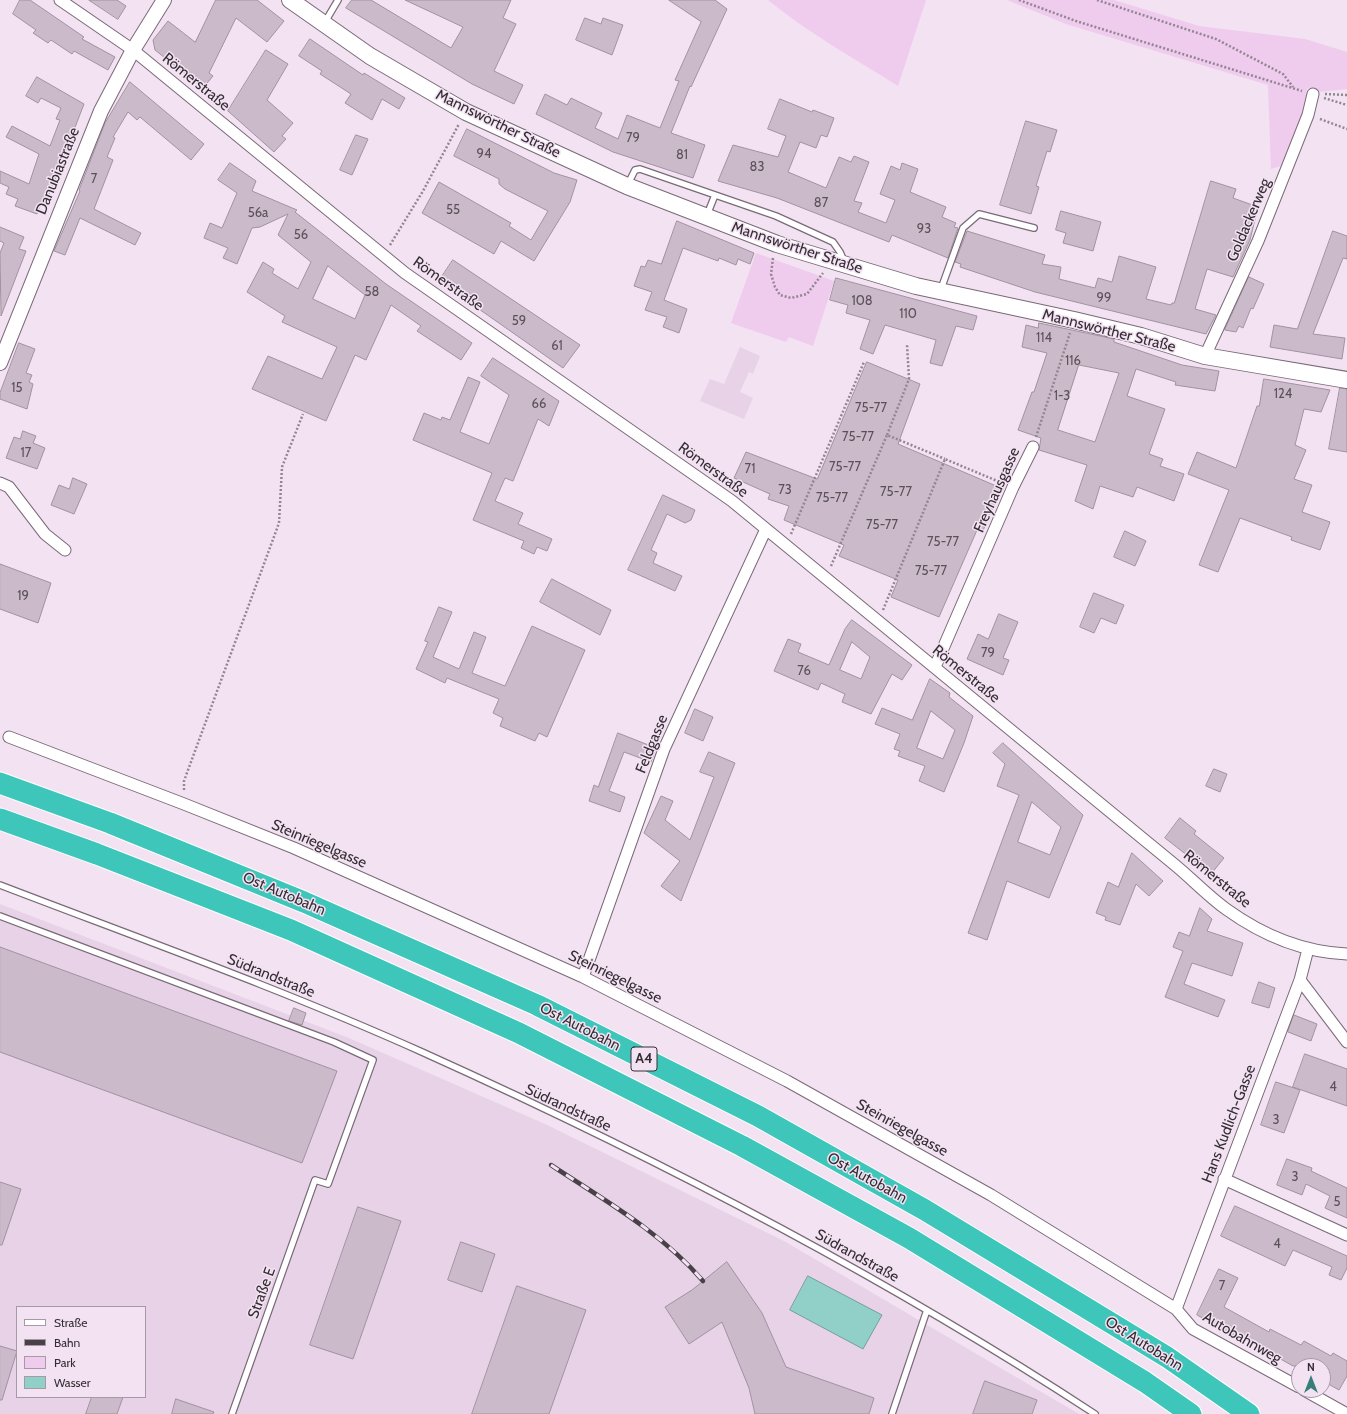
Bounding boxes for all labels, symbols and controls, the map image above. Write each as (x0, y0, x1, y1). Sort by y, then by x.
street label: Römerstraße (158, 49, 234, 115)
street label: Mannswörther Straße (433, 86, 563, 162)
street label: Danubiastraße (32, 125, 84, 217)
house number: 79 (626, 130, 640, 146)
house number: 94 (477, 146, 491, 162)
house number: 81 (676, 147, 688, 163)
house number: 83 (750, 159, 764, 175)
house number: 7 (91, 171, 97, 187)
street label: Goldackerweg (1223, 176, 1275, 264)
house number: 87 (814, 195, 828, 211)
house number: 55 (446, 202, 460, 218)
house number: 56a (248, 205, 268, 221)
street label: Mannswörther Straße (729, 218, 865, 278)
house number: 93 (917, 221, 931, 237)
house number: 56 (294, 227, 308, 243)
street label: Römerstraße (409, 253, 487, 315)
house number: 58 (365, 284, 379, 300)
house number: 99 (1097, 290, 1111, 306)
house number: 108 (851, 293, 873, 309)
house number: 110 (899, 306, 917, 322)
street label: Mannswörther Straße (1040, 306, 1178, 356)
house number: 59 (512, 313, 526, 329)
house number: 114 (1036, 330, 1052, 346)
house number: 61 (551, 338, 563, 354)
house number: 116 (1065, 353, 1081, 369)
house number: 15 (11, 380, 23, 396)
house number: 124 (1274, 386, 1292, 402)
house number: 1-3 (1054, 388, 1070, 404)
house number: 66 (532, 396, 546, 412)
house number: 75-77 (855, 400, 887, 416)
house number: 75-77 (842, 429, 874, 445)
street label: Römerstraße (675, 439, 751, 501)
house number: 17 (21, 445, 31, 461)
street label: Freyhausgasse (970, 445, 1024, 535)
house number: 75-77 (829, 459, 861, 475)
house number: 71 (745, 461, 755, 477)
house number: 73 (778, 482, 792, 498)
house number: 75-77 (880, 484, 912, 500)
house number: 75-77 (816, 490, 848, 506)
house number: 75-77 (866, 517, 898, 533)
house number: 75-77 (927, 534, 959, 550)
house number: 75-77 (915, 563, 947, 579)
house number: 19 (17, 588, 29, 604)
street label: Römerstraße (928, 641, 1004, 707)
house number: 79 (981, 645, 995, 661)
house number: 76 (797, 663, 811, 679)
street label: Feldgasse (632, 712, 672, 776)
street label: Steinriegelgasse (269, 816, 369, 872)
street label: Römerstraße (1179, 846, 1255, 912)
street label: Ost Autobahn (240, 868, 328, 920)
street label: Steinriegelgasse (565, 947, 665, 1007)
street label: Südrandstraße (225, 950, 317, 1002)
street label: Ost Autobahn (537, 999, 623, 1055)
road number: A4 (631, 1047, 657, 1071)
street label: Hans Kudlich-Gasse (1198, 1062, 1260, 1186)
house number: 4 (1329, 1079, 1337, 1095)
street label: Südrandstraße (522, 1080, 614, 1136)
street label: Steinriegelgasse (853, 1095, 951, 1161)
house number: 3 (1272, 1112, 1280, 1128)
street label: Ost Autobahn (824, 1149, 910, 1207)
house number: 3 (1291, 1169, 1299, 1185)
house number: 5 (1333, 1194, 1341, 1210)
street label: Südrandstraße (812, 1226, 902, 1286)
house number: 4 (1273, 1236, 1281, 1252)
street label: Straße E (244, 1265, 280, 1321)
house number: 7 (1219, 1278, 1225, 1294)
legend (16, 1306, 146, 1398)
street label: Autobahnweg (1199, 1308, 1285, 1368)
street label: Ost Autobahn (1102, 1313, 1186, 1375)
text: Straße (54, 1315, 87, 1330)
text: Bahn (54, 1335, 80, 1350)
text: Park (54, 1355, 76, 1370)
north arrow (1291, 1358, 1331, 1398)
text: N (1307, 1360, 1315, 1374)
text: Wasser (54, 1375, 91, 1390)

